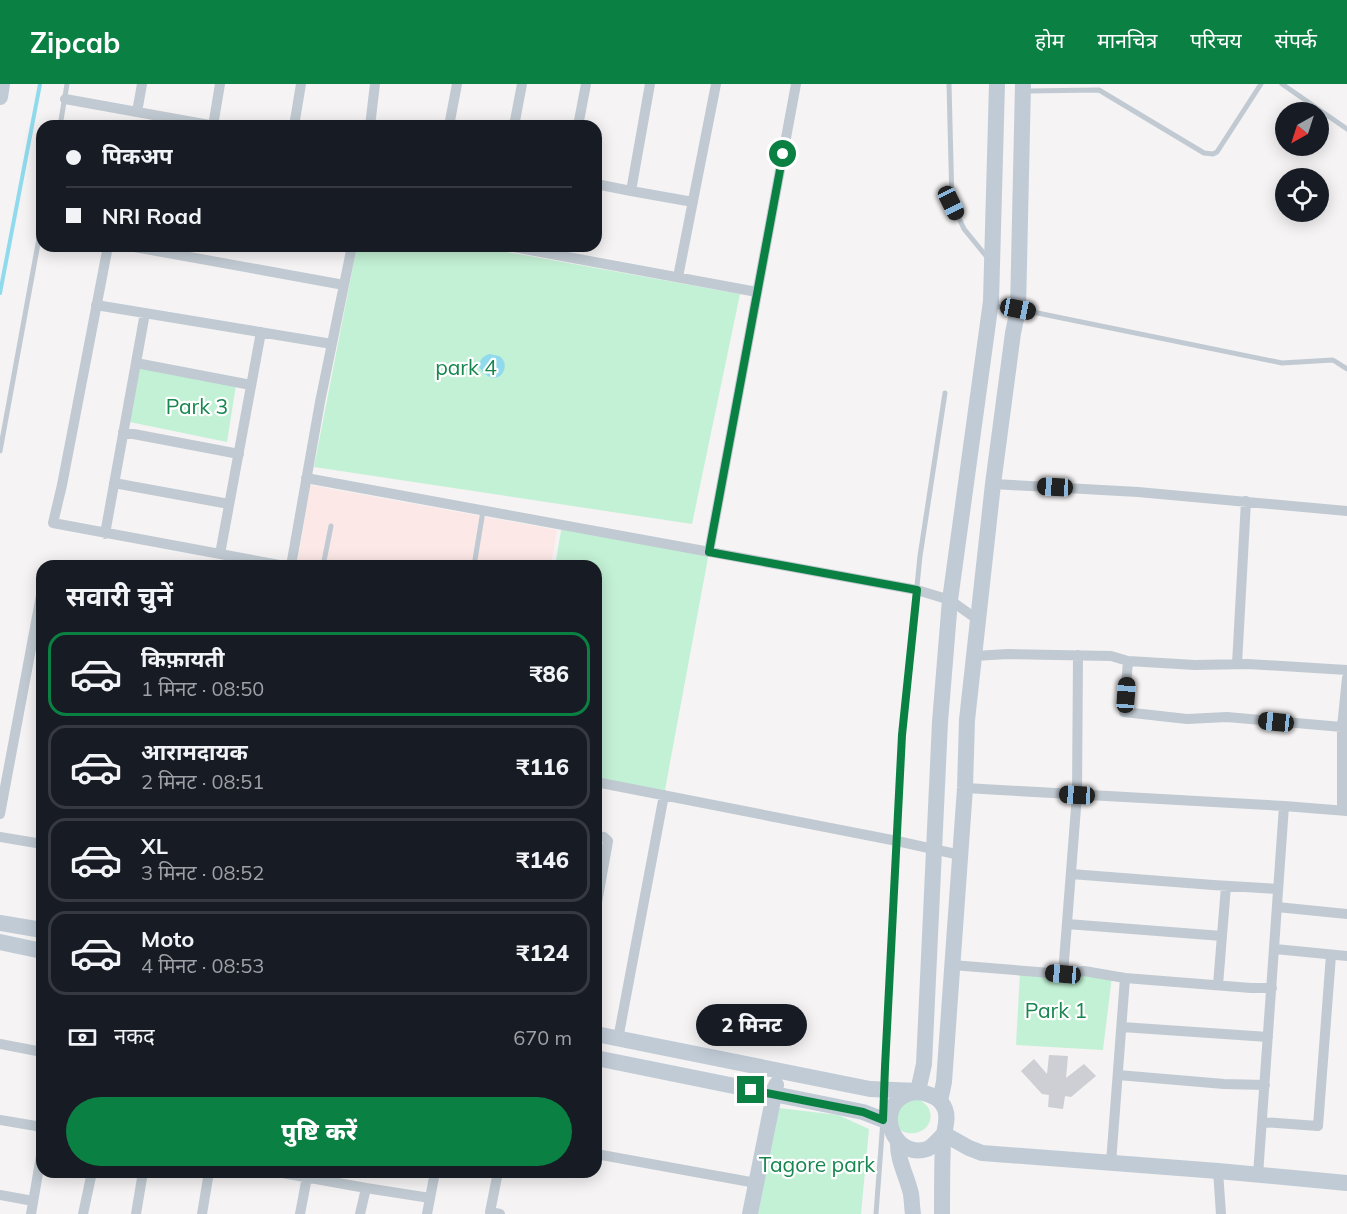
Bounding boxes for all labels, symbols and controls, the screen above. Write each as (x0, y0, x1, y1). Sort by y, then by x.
text: Zipcab (30, 25, 120, 60)
text: होम (1035, 27, 1064, 53)
text: मानचित्र (1097, 27, 1157, 53)
text: परिचय (1190, 27, 1242, 53)
text: संपर्क (1275, 27, 1317, 53)
north arrow (1275, 102, 1329, 156)
map controls (1275, 102, 1329, 222)
route start (769, 140, 796, 167)
text: पिकअप (102, 142, 173, 170)
button: locate (1275, 168, 1329, 222)
car (935, 183, 967, 223)
text: NRI Road (102, 202, 202, 230)
car (999, 297, 1037, 321)
park label: park 4 (435, 354, 497, 380)
park label: Park 3 (166, 393, 228, 419)
car (1037, 477, 1073, 497)
text: सवारी चुनें (66, 579, 173, 613)
text: किफ़ायती (141, 645, 225, 673)
icon: car (69, 647, 123, 701)
text: ₹86 (529, 660, 569, 688)
text: 1 मिनट · 08:50 (141, 676, 264, 701)
car (1116, 676, 1136, 714)
car (1257, 711, 1295, 733)
text: आरामदायक (141, 738, 248, 766)
icon: car (69, 740, 123, 794)
text: ₹116 (516, 753, 569, 781)
text: 2 मिनट · 08:51 (141, 769, 264, 794)
car (1059, 785, 1095, 805)
text: XL (141, 832, 168, 860)
icon: car (69, 833, 123, 887)
text: ₹146 (516, 846, 569, 874)
text: 3 मिनट · 08:52 (141, 860, 264, 885)
text: Moto (141, 925, 194, 953)
icon: car (69, 926, 123, 980)
text: ₹124 (516, 939, 569, 967)
text: 4 मिनट · 08:53 (141, 953, 264, 978)
car (1044, 963, 1082, 985)
park label: Park 1 (1025, 997, 1087, 1023)
callout: 2 मिनट (696, 1003, 807, 1045)
text: 2 मिनट (721, 1012, 782, 1037)
icon: cash (66, 1021, 99, 1054)
text: नकद (114, 1022, 155, 1050)
text: 670 m (513, 1025, 572, 1050)
route end (737, 1076, 764, 1103)
button: पुष्टि करें (66, 1097, 572, 1166)
park label: Tagore park (759, 1151, 875, 1177)

